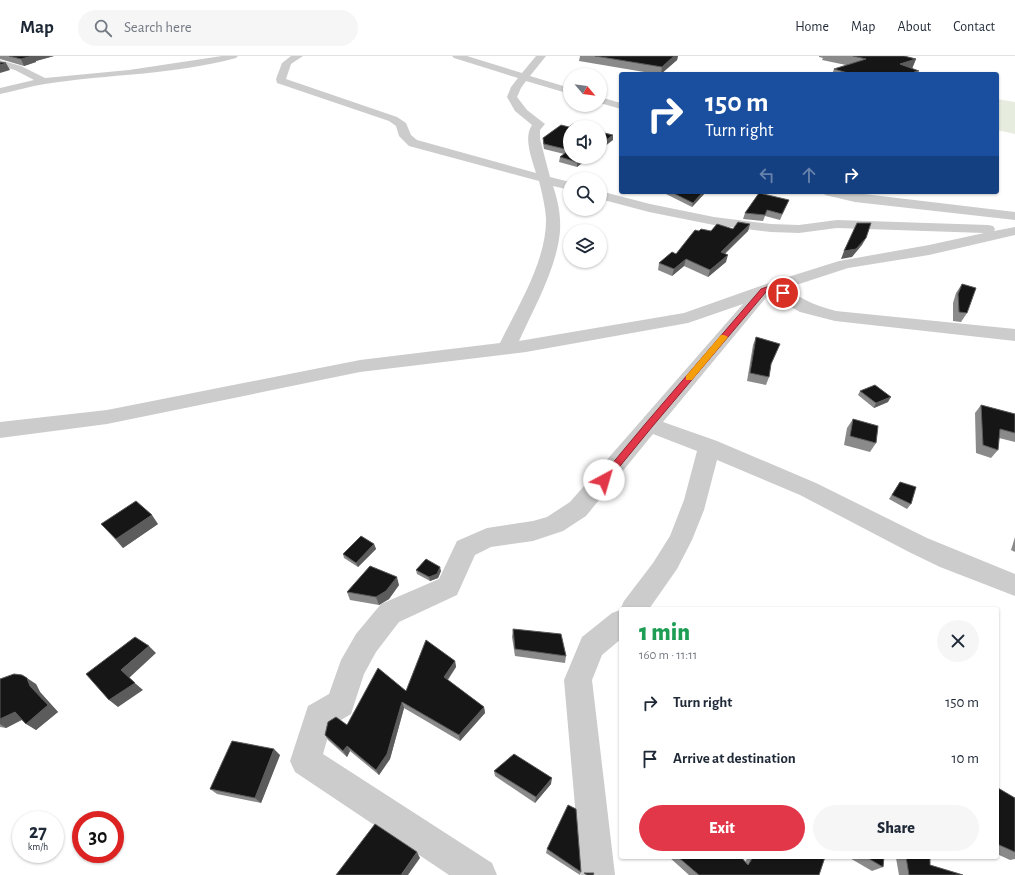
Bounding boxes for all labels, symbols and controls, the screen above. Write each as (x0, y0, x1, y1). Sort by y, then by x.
search box (78, 10, 358, 46)
icon: search (92, 17, 114, 39)
text: Map (20, 18, 54, 37)
text: Search here (124, 20, 192, 35)
text: Home (795, 20, 829, 34)
text: Map (851, 20, 875, 34)
text: About (897, 20, 931, 34)
text: Contact (953, 20, 995, 34)
north arrow (563, 68, 607, 112)
map controls (563, 68, 607, 268)
icon: right (639, 88, 691, 140)
text: 150 m (705, 89, 769, 117)
button: sound (563, 120, 607, 164)
text: Turn right (705, 122, 774, 140)
icon: left (756, 164, 778, 186)
icon: ahead (798, 164, 820, 186)
icon: right (840, 164, 862, 186)
button: search (563, 172, 607, 216)
button: layers (563, 224, 607, 268)
pin (766, 276, 800, 310)
icon: arrive (772, 282, 794, 304)
position arrow (583, 459, 625, 501)
button: close (937, 620, 979, 662)
text: 1 min (639, 621, 690, 645)
text: 160 m · 11:11 (639, 649, 697, 662)
icon: right (639, 692, 661, 714)
text: Turn right (673, 695, 732, 710)
text: 150 m (945, 695, 979, 710)
icon: arrive (639, 748, 661, 770)
text: Arrive at destination (673, 751, 796, 766)
text: 10 m (951, 751, 979, 766)
button: Exit (639, 805, 805, 851)
button: Share (813, 805, 979, 851)
speed limit sign: 30 (72, 811, 124, 863)
text: 27 (29, 822, 47, 842)
text: km/h (28, 842, 48, 852)

